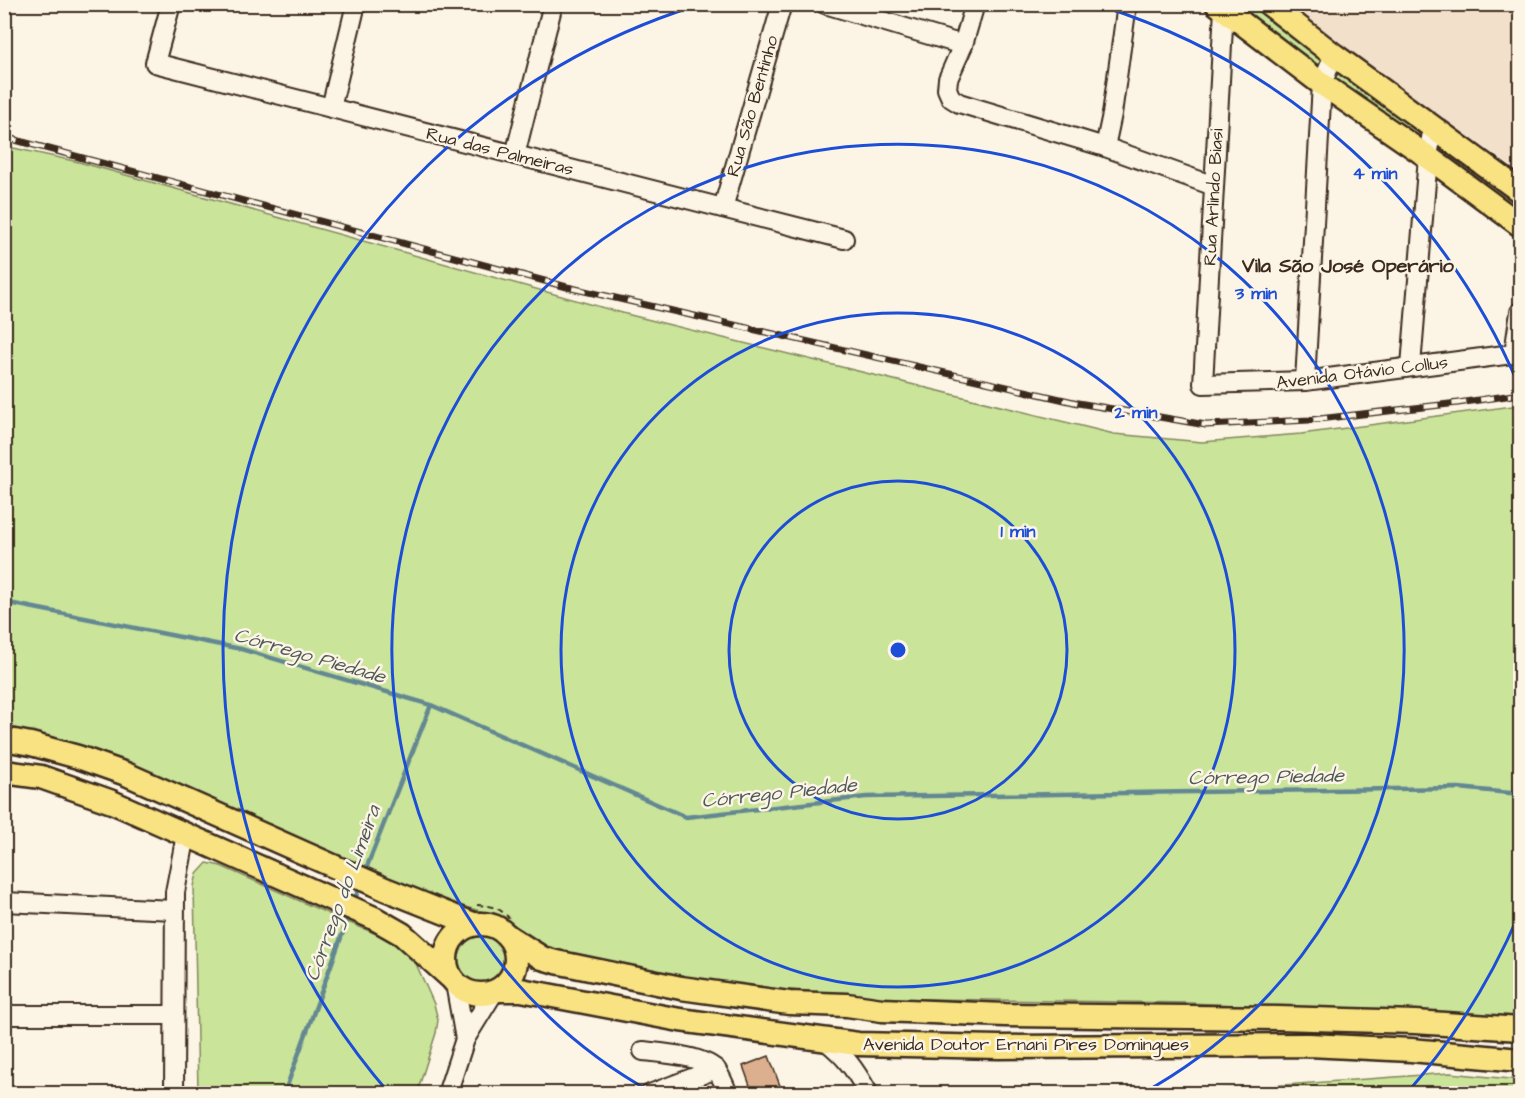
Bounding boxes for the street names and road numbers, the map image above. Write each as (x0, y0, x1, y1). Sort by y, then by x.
street label: Rua São Bentinho (720, 33, 785, 180)
street label: Rua das Palmeiras (424, 121, 576, 182)
street label: Rua Arlindo Biasi (1197, 128, 1230, 266)
street label: Avenida Otávio Collus (1275, 350, 1449, 395)
street label: Avenida Doutor Ernani Pires Domingues (863, 1032, 1189, 1058)

